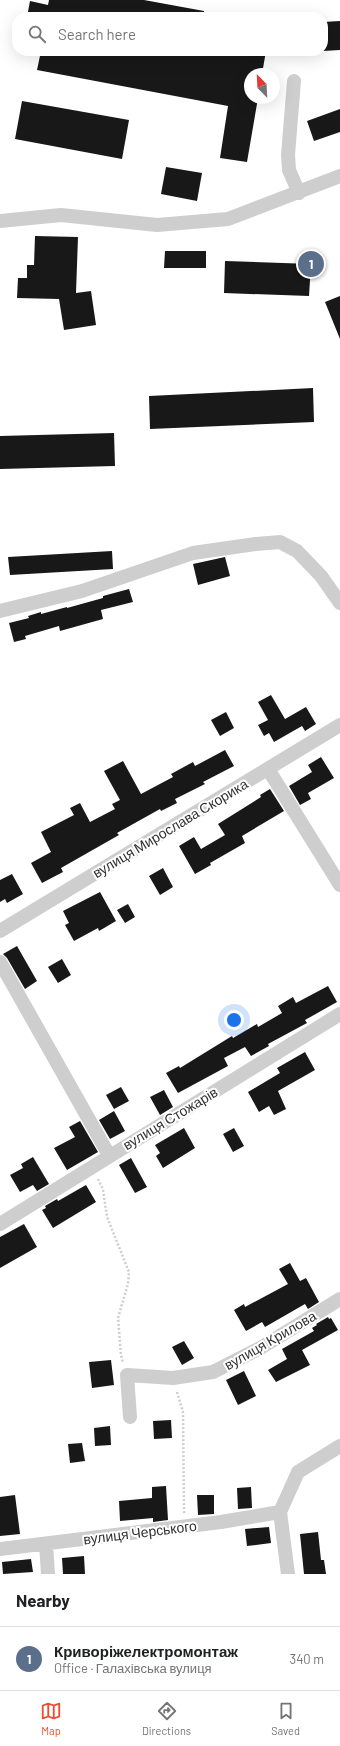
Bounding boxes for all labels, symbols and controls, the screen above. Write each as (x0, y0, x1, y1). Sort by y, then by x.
search box (12, 12, 328, 56)
icon: search (26, 23, 48, 45)
text: Search here (58, 25, 136, 43)
north arrow (244, 68, 280, 104)
pin: 1 (298, 249, 324, 279)
street label: вулиця Мирослава Скорика (89, 775, 251, 881)
your location (224, 1010, 244, 1030)
street label: вулиця Стожарів (119, 1083, 221, 1153)
street label: вулиця Крилова (221, 1307, 319, 1373)
street label: вулиця Черського (82, 1517, 198, 1547)
text: Nearby (16, 1590, 70, 1610)
text: Криворіжелектромонтаж (54, 1642, 238, 1660)
text: 1 (27, 1651, 31, 1667)
text: 340 m (289, 1651, 324, 1667)
text: Office · Галахівська вулиця (54, 1660, 212, 1676)
tab: Map (40, 1700, 62, 1737)
tab: Directions (142, 1700, 191, 1737)
tab: Saved (271, 1700, 300, 1737)

